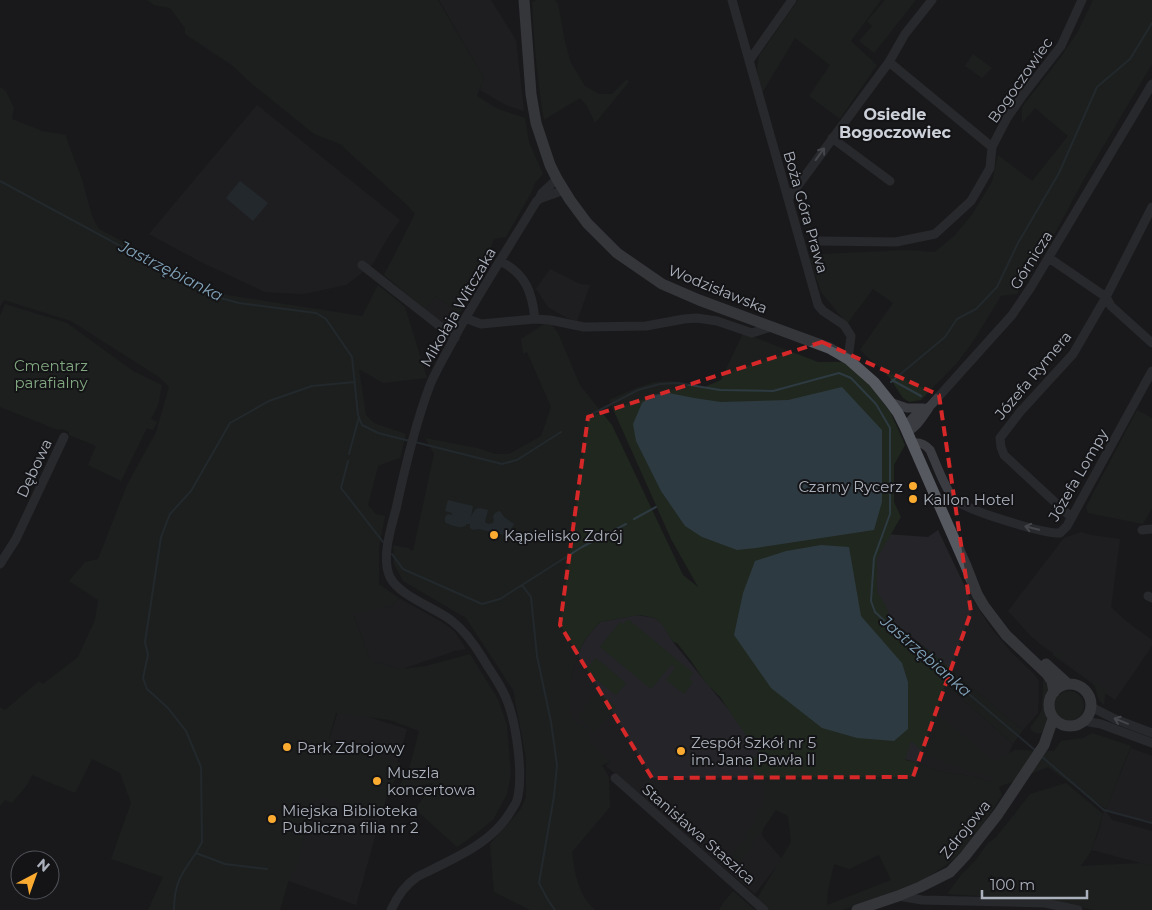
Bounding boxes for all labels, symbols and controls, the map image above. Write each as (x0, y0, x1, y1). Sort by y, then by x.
street label: Bogoczowiec (983, 34, 1057, 126)
district label: Osiedle Bogoczowiec (839, 105, 952, 142)
one-way arrow (815, 147, 825, 161)
street label: Boża Góra Prawa (779, 149, 833, 275)
street label: Górnicza (1005, 227, 1057, 293)
water label: Jastrzębianka (115, 236, 226, 305)
street label: Mikołaja Witczaka (416, 244, 500, 370)
street label: Wodzisławska (666, 260, 770, 318)
street label: Józefa Rymera (990, 327, 1075, 424)
park label: Cmentarz parafialny (14, 356, 88, 392)
street label: Józefa Lompy (1043, 425, 1112, 525)
street label: Dębowa (12, 436, 56, 500)
place label: Czarny Rycerz (799, 477, 903, 496)
marker: Czarny Rycerz (907, 480, 919, 492)
place label: Kallon Hotel (923, 490, 1014, 509)
marker: Kallon Hotel (907, 493, 919, 505)
one-way arrow (1024, 523, 1040, 532)
place label: Kąpielisko Zdrój (504, 526, 623, 545)
marker: Kąpielisko Zdrój (488, 529, 500, 541)
water label: Jastrzębianka (876, 611, 975, 701)
one-way arrow (1114, 716, 1129, 725)
place label: Zespół Szkół nr 5 im. Jana Pawła II (691, 733, 816, 769)
place label: Park Zdrojowy (297, 738, 405, 757)
marker: Park Zdrojowy (281, 741, 293, 753)
marker: Zespół Szkół nr 5 im. Jana Pawła II (675, 745, 687, 757)
place label: Muszla koncertowa (387, 763, 476, 799)
marker: Muszla koncertowa (371, 775, 383, 787)
street label: Stanisława Staszica (638, 780, 760, 888)
street label: Zdrojowa (936, 796, 994, 862)
place label: Miejska Biblioteka Publiczna filia nr 2 (282, 801, 419, 837)
marker: Miejska Biblioteka Publiczna filia nr 2 (266, 813, 278, 825)
north arrow (10, 850, 60, 900)
text: N (33, 855, 54, 876)
scale bar (982, 868, 1087, 900)
text: 100 m (990, 875, 1035, 894)

